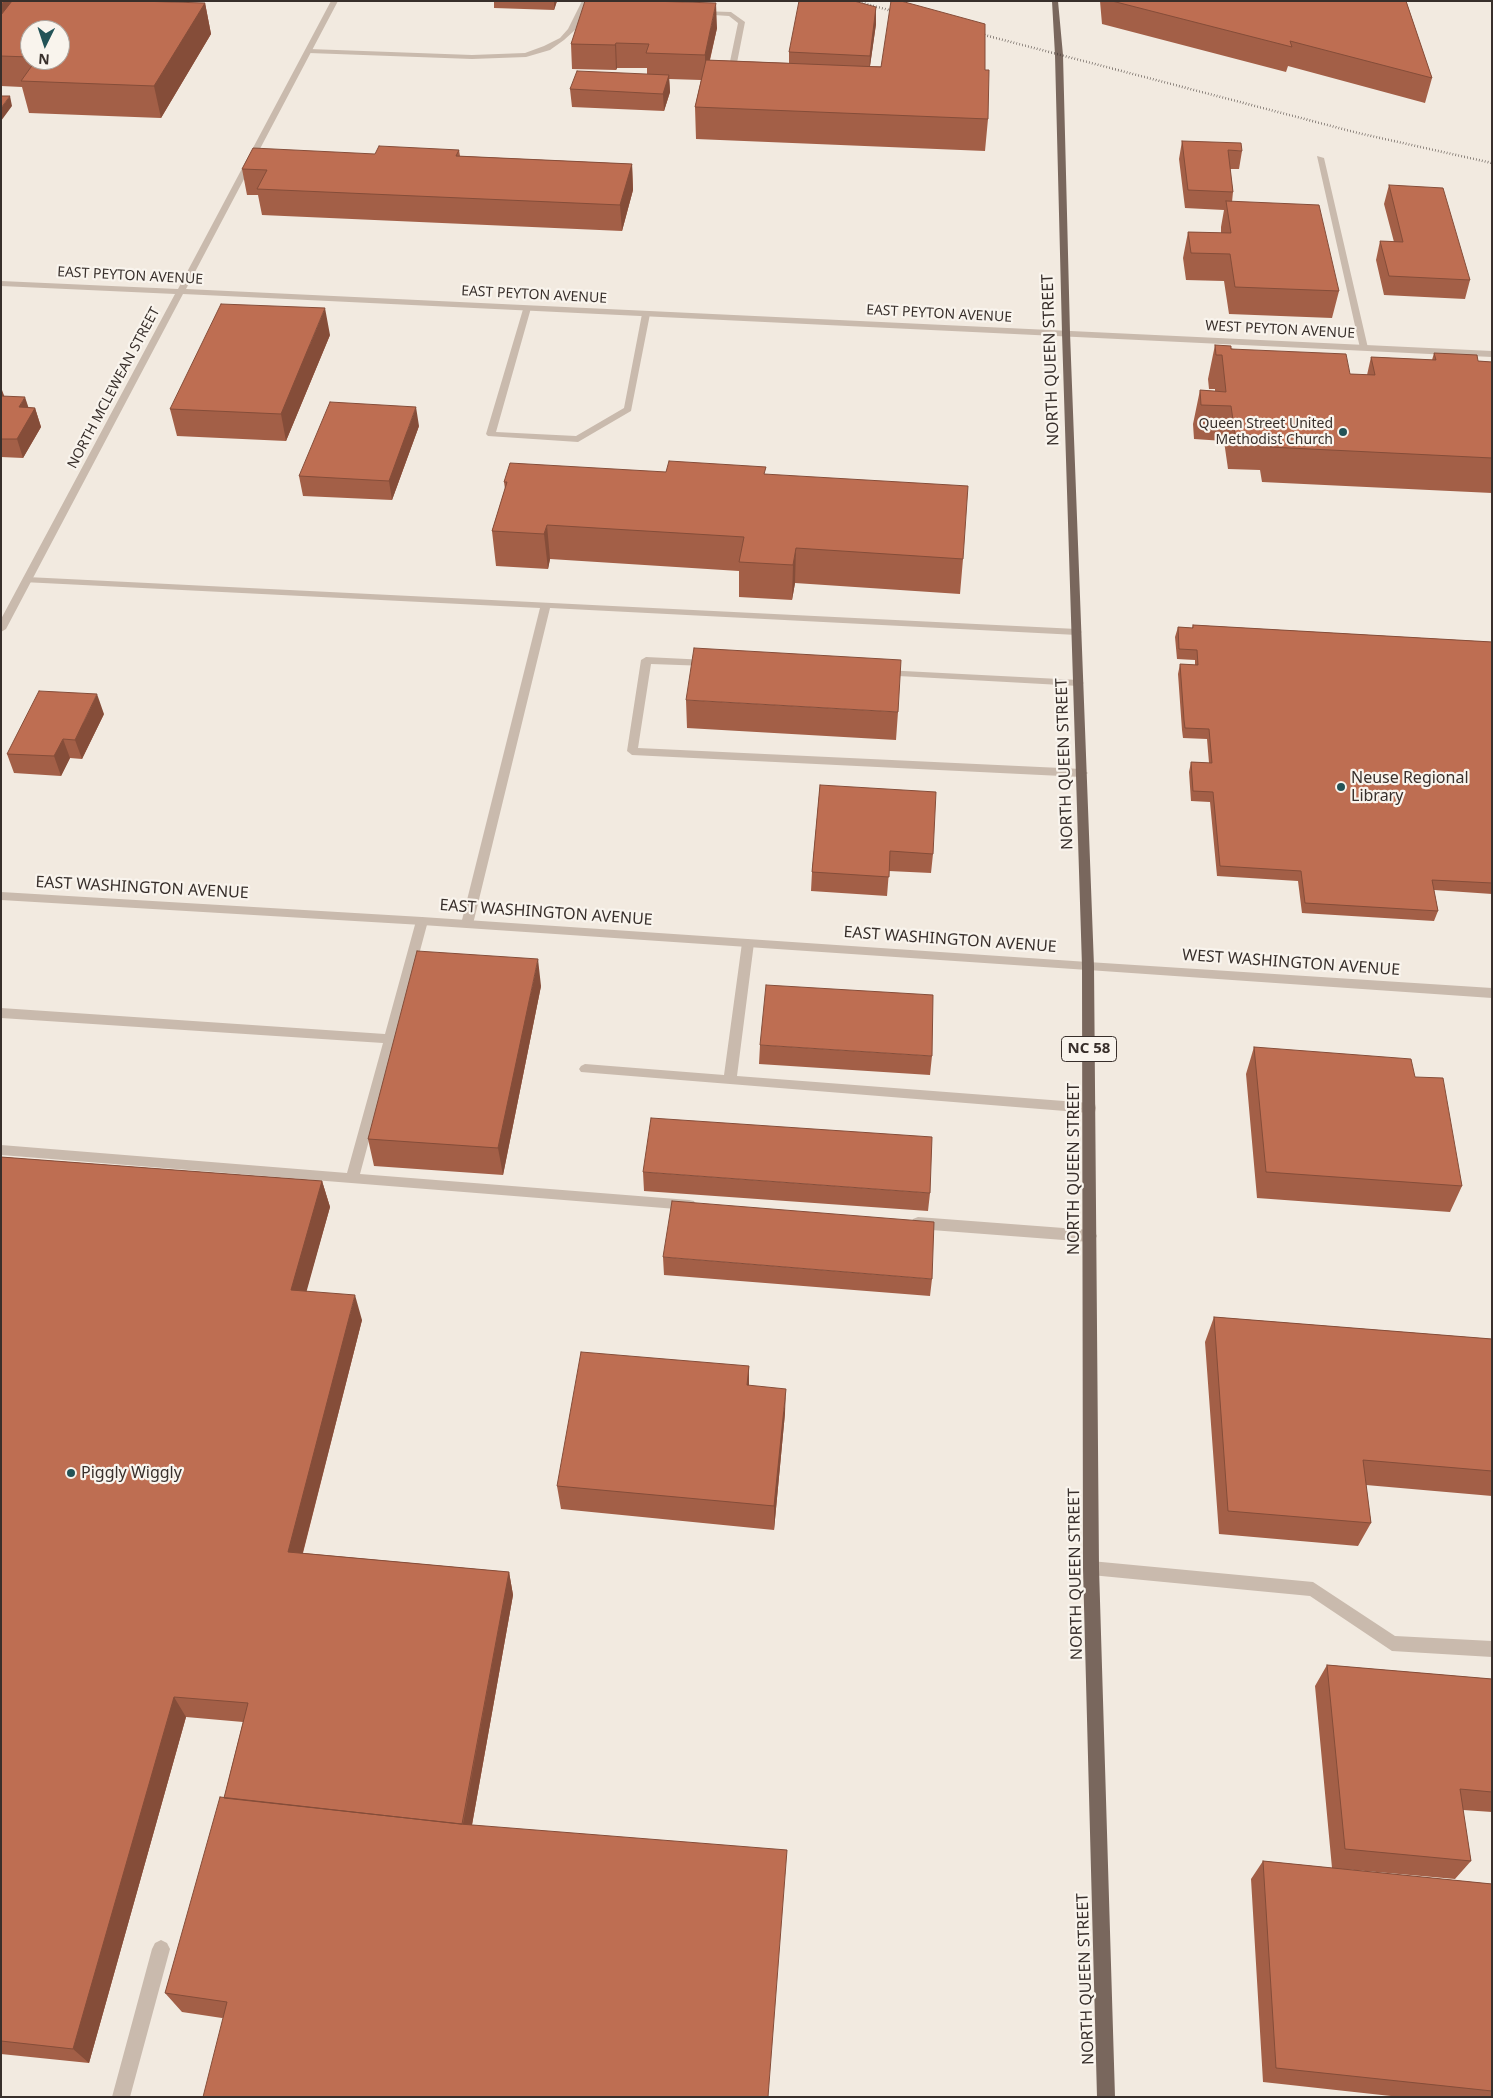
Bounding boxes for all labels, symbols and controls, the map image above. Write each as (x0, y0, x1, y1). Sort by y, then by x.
north arrow (20, 20, 70, 70)
text: N (38, 50, 50, 69)
street label: EAST PEYTON AVENUE (57, 264, 203, 288)
street label: NORTH QUEEN STREET (1038, 274, 1064, 446)
street label: EAST PEYTON AVENUE (461, 283, 607, 307)
street label: EAST PEYTON AVENUE (866, 302, 1012, 326)
street label: NORTH MCLEWEAN STREET (64, 304, 164, 472)
street label: WEST PEYTON AVENUE (1205, 318, 1355, 342)
place label: Queen Street United Methodist Church (1199, 416, 1333, 448)
marker: Queen Street United Methodist Church (1337, 426, 1349, 438)
street label: NORTH QUEEN STREET (1052, 678, 1078, 850)
place label: Neuse Regional Library (1351, 768, 1469, 806)
marker: Neuse Regional Library (1335, 781, 1347, 793)
street label: EAST WASHINGTON AVENUE (35, 873, 249, 903)
street label: EAST WASHINGTON AVENUE (439, 896, 653, 930)
street label: EAST WASHINGTON AVENUE (843, 923, 1057, 957)
street label: WEST WASHINGTON AVENUE (1182, 946, 1400, 980)
road number: NC 58 (1062, 1036, 1116, 1062)
street label: NORTH QUEEN STREET (1064, 1083, 1084, 1255)
place label: Piggly Wiggly (81, 1463, 182, 1483)
marker: Piggly Wiggly (65, 1467, 77, 1479)
street label: NORTH QUEEN STREET (1065, 1488, 1087, 1660)
street label: NORTH QUEEN STREET (1073, 1893, 1099, 2065)

